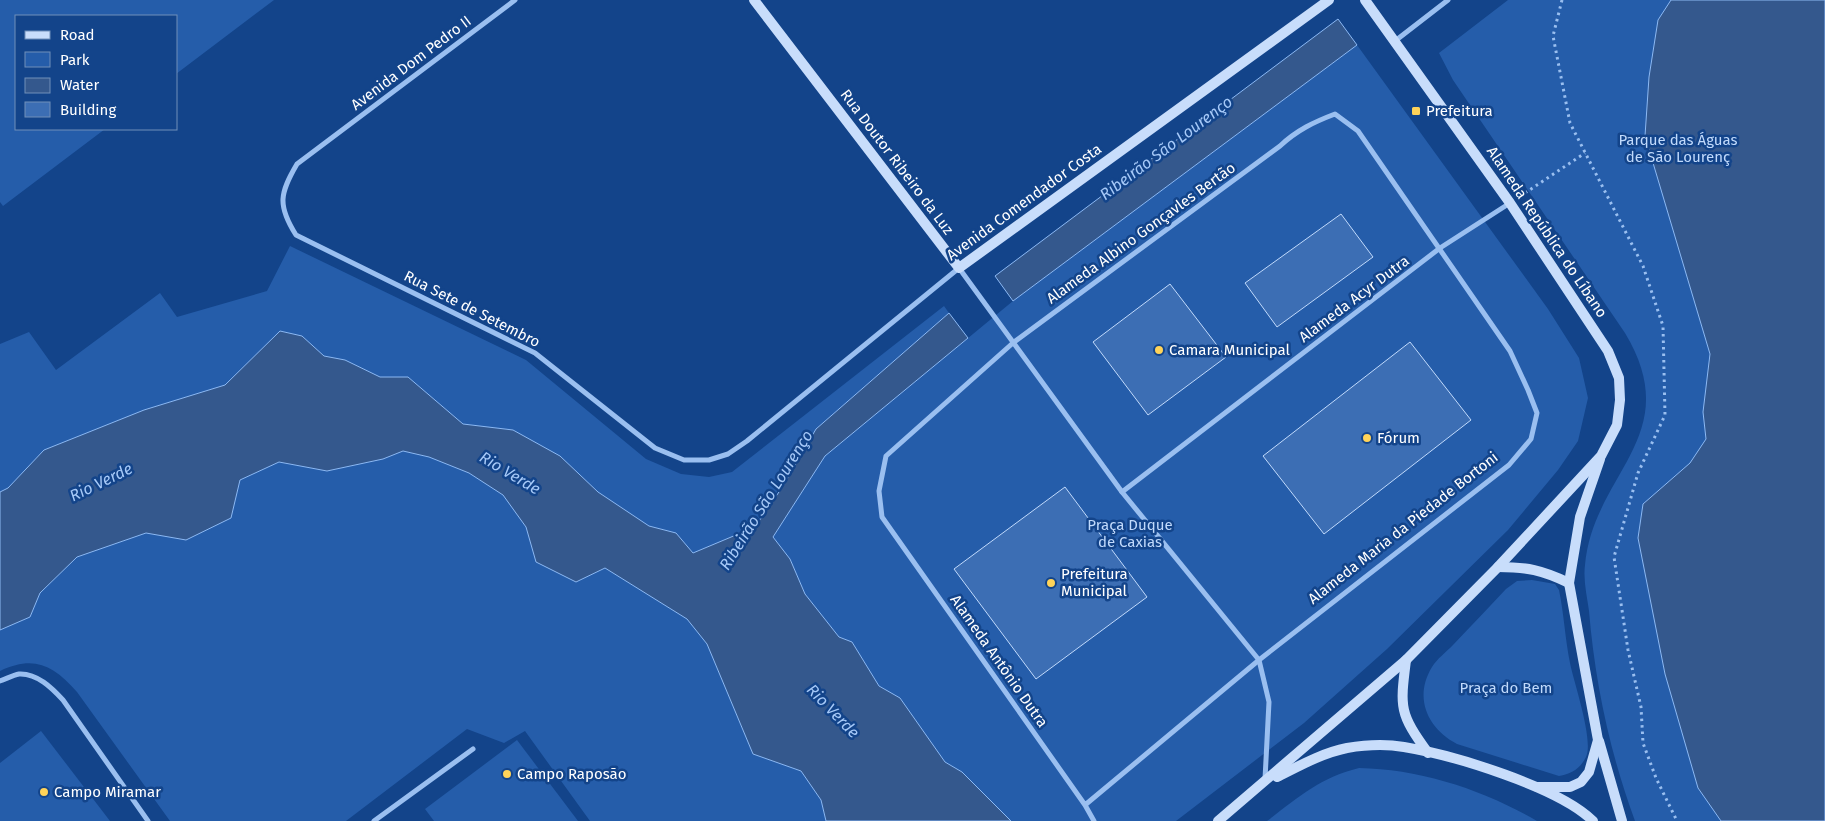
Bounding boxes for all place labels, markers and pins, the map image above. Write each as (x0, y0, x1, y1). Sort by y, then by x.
place label: Prefeitura (1426, 102, 1493, 120)
marker: Prefeitura (1410, 105, 1422, 117)
place label: Camara Municipal (1169, 341, 1290, 359)
marker: Camara Municipal (1153, 344, 1165, 356)
place label: Fórum (1377, 429, 1420, 447)
marker: Fórum (1361, 432, 1373, 444)
place label: Prefeitura Municipal (1061, 565, 1128, 600)
marker: Prefeitura Municipal (1045, 577, 1057, 589)
place label: Campo Raposão (517, 765, 626, 783)
marker: Campo Raposão (501, 768, 513, 780)
place label: Campo Miramar (54, 783, 161, 801)
marker: Campo Miramar (38, 786, 50, 798)

